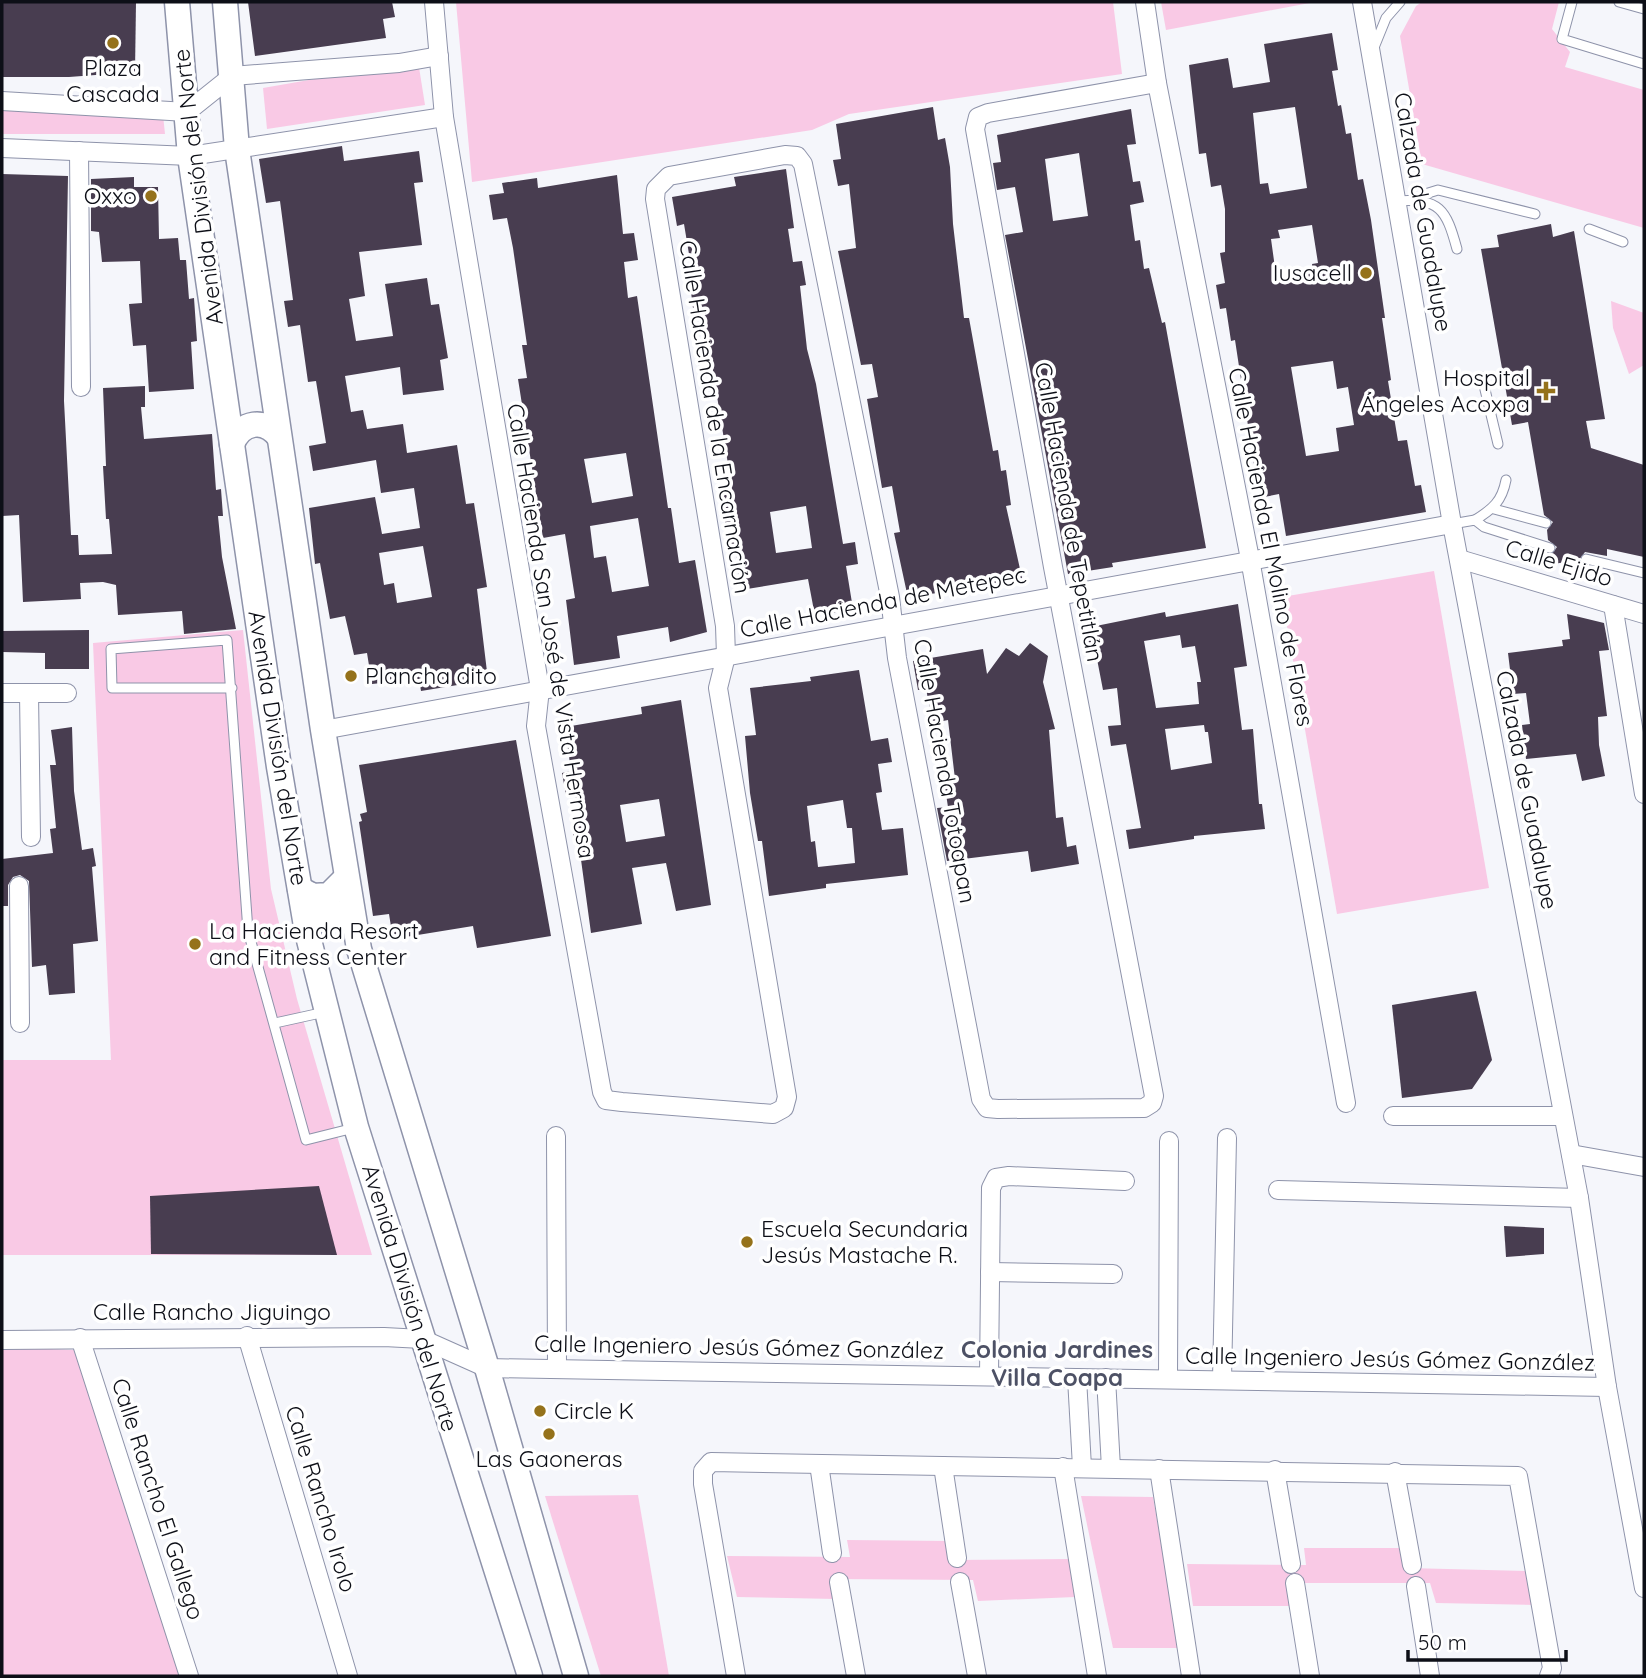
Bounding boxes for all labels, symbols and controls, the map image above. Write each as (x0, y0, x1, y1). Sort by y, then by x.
marker: Plaza Cascada (105, 35, 121, 51)
street label: Avenida División del Norte (166, 47, 229, 327)
place label: Plaza Cascada (66, 53, 160, 108)
street label: Calzada de Guadalupe (1388, 90, 1459, 334)
place label: Oxxo (84, 181, 137, 210)
marker: Oxxo (143, 188, 159, 204)
street label: Calle Hacienda de la Encarnación (673, 238, 758, 596)
place label: Iusacell (1273, 258, 1352, 287)
marker: Iusacell (1358, 265, 1374, 281)
street label: Calle Hacienda de Tepetitlán (1029, 360, 1110, 664)
place label: Hospital Ángeles Acoxpa (1360, 363, 1530, 418)
street label: Calle Hacienda El Molino de Flores (1222, 365, 1321, 729)
marker: Hospital Ángeles Acoxpa (1536, 381, 1556, 401)
street label: Calle Hacienda San José de Vista Hermosa (501, 401, 602, 861)
street label: Calle Ejido (1502, 532, 1616, 593)
street label: Calle Hacienda de Metepec (737, 559, 1029, 644)
street label: Avenida División del Norte (242, 608, 315, 888)
street label: Calle Hacienda Totoapan (908, 636, 983, 905)
place label: Plancha dito (365, 661, 497, 690)
marker: Plancha dito (343, 668, 359, 684)
street label: Calzada de Guadalupe (1490, 668, 1565, 912)
place label: La Hacienda Resort and Fitness Center (209, 916, 419, 971)
marker: La Hacienda Resort and Fitness Center (187, 936, 203, 952)
street label: Avenida División del Norte (356, 1161, 465, 1435)
place label: Escuela Secundaria Jesús Mastache R. (761, 1214, 968, 1269)
marker: Escuela Secundaria Jesús Mastache R. (739, 1234, 755, 1250)
street label: Calle Rancho Jiguingo (93, 1297, 331, 1326)
street label: Calle Ingeniero Jesús Gómez González (534, 1328, 944, 1365)
district label: Colonia Jardines Villa Coapa (961, 1334, 1153, 1392)
street label: Calle Ingeniero Jesús Gómez González (1185, 1340, 1595, 1377)
street label: Calle Rancho El Gallego (106, 1374, 211, 1623)
place label: Circle K (554, 1396, 634, 1425)
street label: Calle Rancho Irolo (279, 1402, 364, 1596)
marker: Circle K (532, 1403, 548, 1419)
marker: Las Gaoneras (541, 1426, 557, 1442)
place label: Las Gaoneras (476, 1444, 622, 1473)
scale bar (1408, 1618, 1566, 1662)
text: 50 m (1418, 1629, 1467, 1655)

